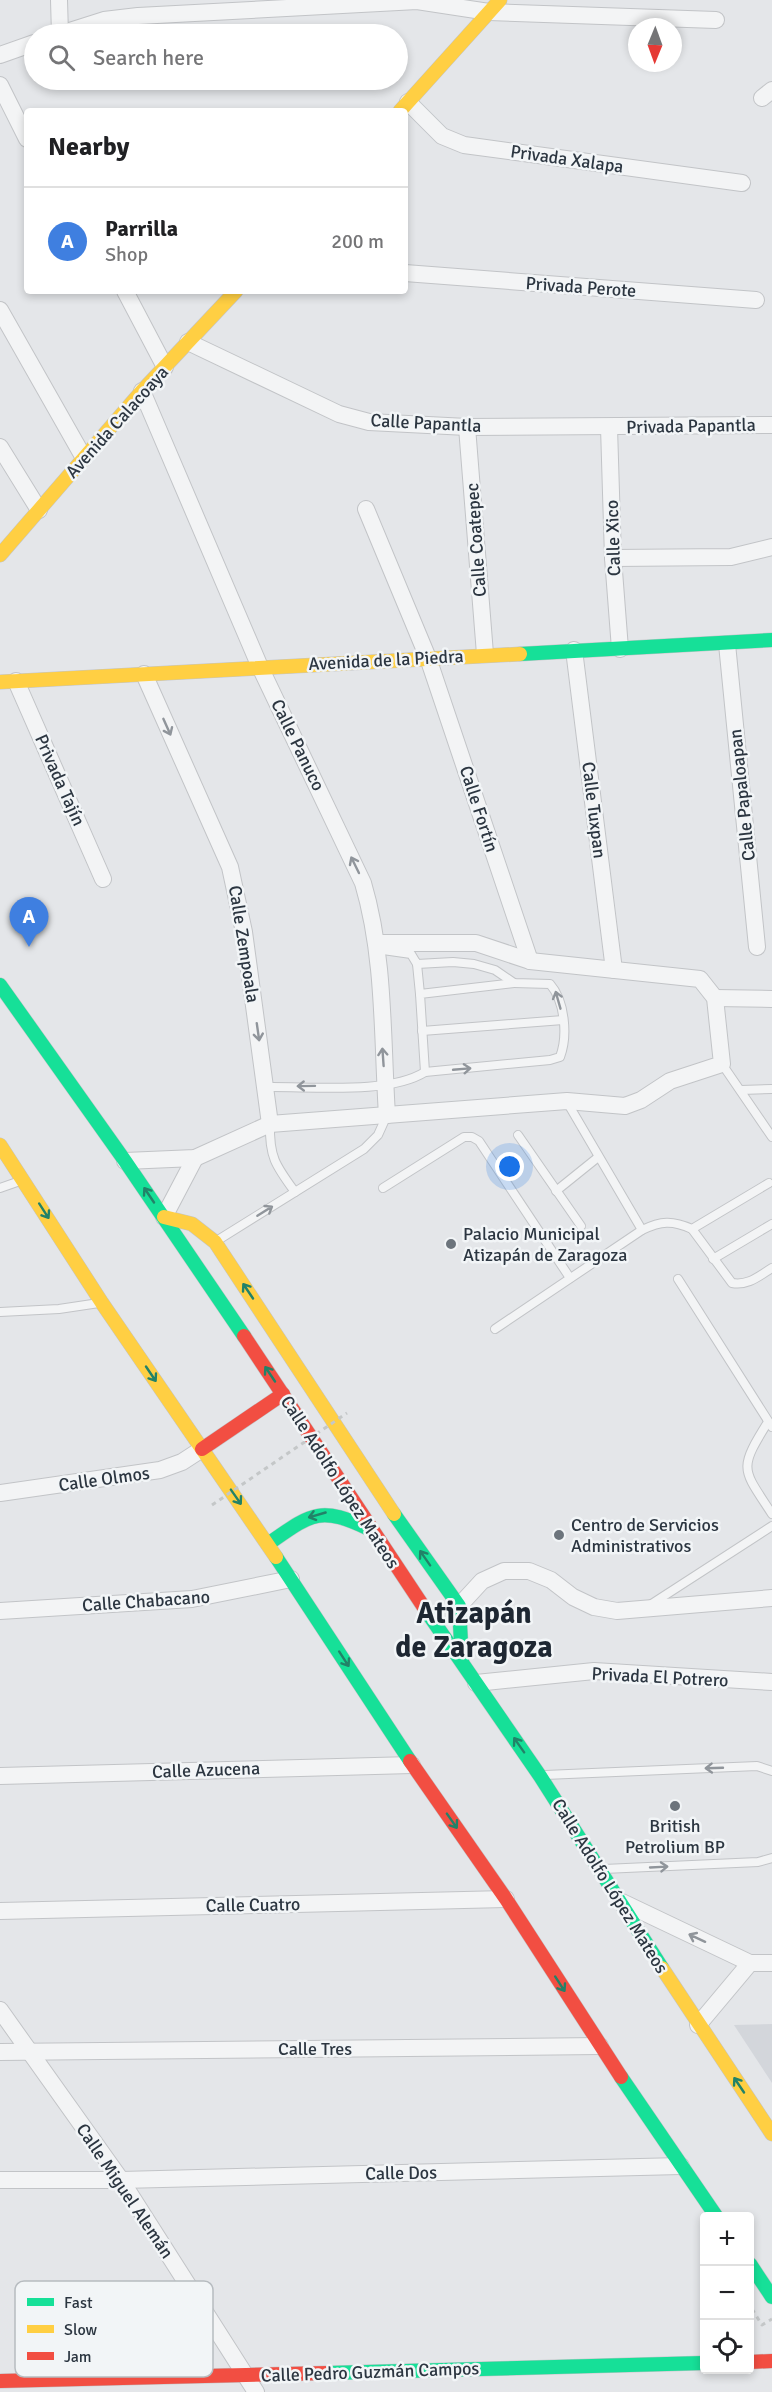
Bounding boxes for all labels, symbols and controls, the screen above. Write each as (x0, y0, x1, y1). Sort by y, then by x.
north arrow (628, 18, 682, 72)
search box (24, 24, 408, 90)
icon: search (45, 41, 78, 74)
text: Search here (93, 44, 204, 71)
text: Nearby (48, 131, 129, 163)
street label: Privada Xalapa (509, 140, 625, 178)
text: Parrilla (105, 215, 178, 242)
text: A (61, 229, 74, 254)
text: 200 m (331, 229, 384, 254)
text: Shop (105, 242, 148, 267)
street label: Privada Perote (525, 272, 637, 302)
street label: Avenida Calacoaya (61, 361, 173, 483)
street label: Calle Papantla (370, 409, 482, 437)
street label: Privada Papantla (626, 414, 756, 438)
street label: Calle Coatepec (461, 482, 491, 598)
street label: Calle Xico (601, 500, 625, 576)
street label: Avenida de la Piedra (308, 645, 464, 675)
street label: Calle Panuco (266, 696, 330, 794)
one-way arrow (162, 718, 174, 736)
street label: Calle Papaloapan (724, 728, 760, 862)
street label: Privada Tajín (30, 731, 90, 829)
street label: Calle Tuxpan (577, 761, 611, 859)
street label: Calle Fortín (455, 763, 503, 855)
one-way arrow (348, 857, 360, 875)
street label: Calle Zempoala (224, 884, 264, 1004)
pin: A (9, 898, 48, 947)
one-way arrow (552, 991, 563, 1010)
one-way arrow (252, 1022, 263, 1042)
one-way arrow (378, 1047, 389, 1067)
one-way arrow (451, 1063, 471, 1074)
one-way arrow (296, 1081, 316, 1092)
your location (495, 1152, 524, 1181)
one-way arrow (143, 1188, 155, 1204)
one-way arrow (37, 1203, 50, 1220)
one-way arrow (256, 1204, 273, 1216)
place label: Palacio Municipal Atizapán de Zaragoza (463, 1223, 627, 1266)
marker: Palacio Municipal Atizapán de Zaragoza (444, 1237, 458, 1251)
one-way arrow (242, 1283, 254, 1300)
one-way arrow (145, 1365, 157, 1382)
one-way arrow (264, 1367, 276, 1383)
street label: Calle Adolfo López Mateos (276, 1391, 404, 1573)
street label: Calle Olmos (57, 1462, 151, 1496)
one-way arrow (230, 1488, 242, 1505)
one-way arrow (308, 1510, 327, 1522)
place label: Centro de Servicios Administrativos (571, 1514, 719, 1557)
marker: Centro de Servicios Administrativos (552, 1528, 566, 1542)
one-way arrow (419, 1551, 431, 1567)
street label: Calle Chabacano (81, 1586, 211, 1616)
district label: Atizapán de Zaragoza (395, 1595, 553, 1666)
one-way arrow (337, 1651, 350, 1668)
street label: Privada El Potrero (591, 1662, 729, 1692)
one-way arrow (513, 1738, 525, 1754)
street label: Calle Azucena (152, 1757, 260, 1783)
one-way arrow (705, 1763, 725, 1774)
street label: Calle Adolfo López Mateos (547, 1795, 673, 1978)
marker: British Petrolium BP (668, 1799, 682, 1813)
one-way arrow (446, 1813, 458, 1829)
place label: British Petrolium BP (625, 1815, 725, 1858)
one-way arrow (649, 1861, 668, 1872)
street label: Calle Cuatro (206, 1893, 300, 1917)
one-way arrow (689, 1932, 707, 1944)
one-way arrow (554, 1975, 567, 1992)
street label: Calle Tres (278, 2038, 352, 2060)
one-way arrow (733, 2078, 745, 2094)
street label: Calle Miguel Alemán (72, 2119, 178, 2263)
street label: Calle Dos (365, 2161, 437, 2185)
map controls (700, 2212, 754, 2374)
button: + (700, 2212, 754, 2266)
button: − (700, 2266, 754, 2320)
legend (15, 2281, 213, 2377)
text: Fast (64, 2293, 93, 2313)
text: Slow (64, 2320, 98, 2340)
button: locate (700, 2320, 754, 2374)
text: Jam (64, 2347, 92, 2367)
street label: Calle Pedro Guzmán Campos (260, 2357, 480, 2387)

